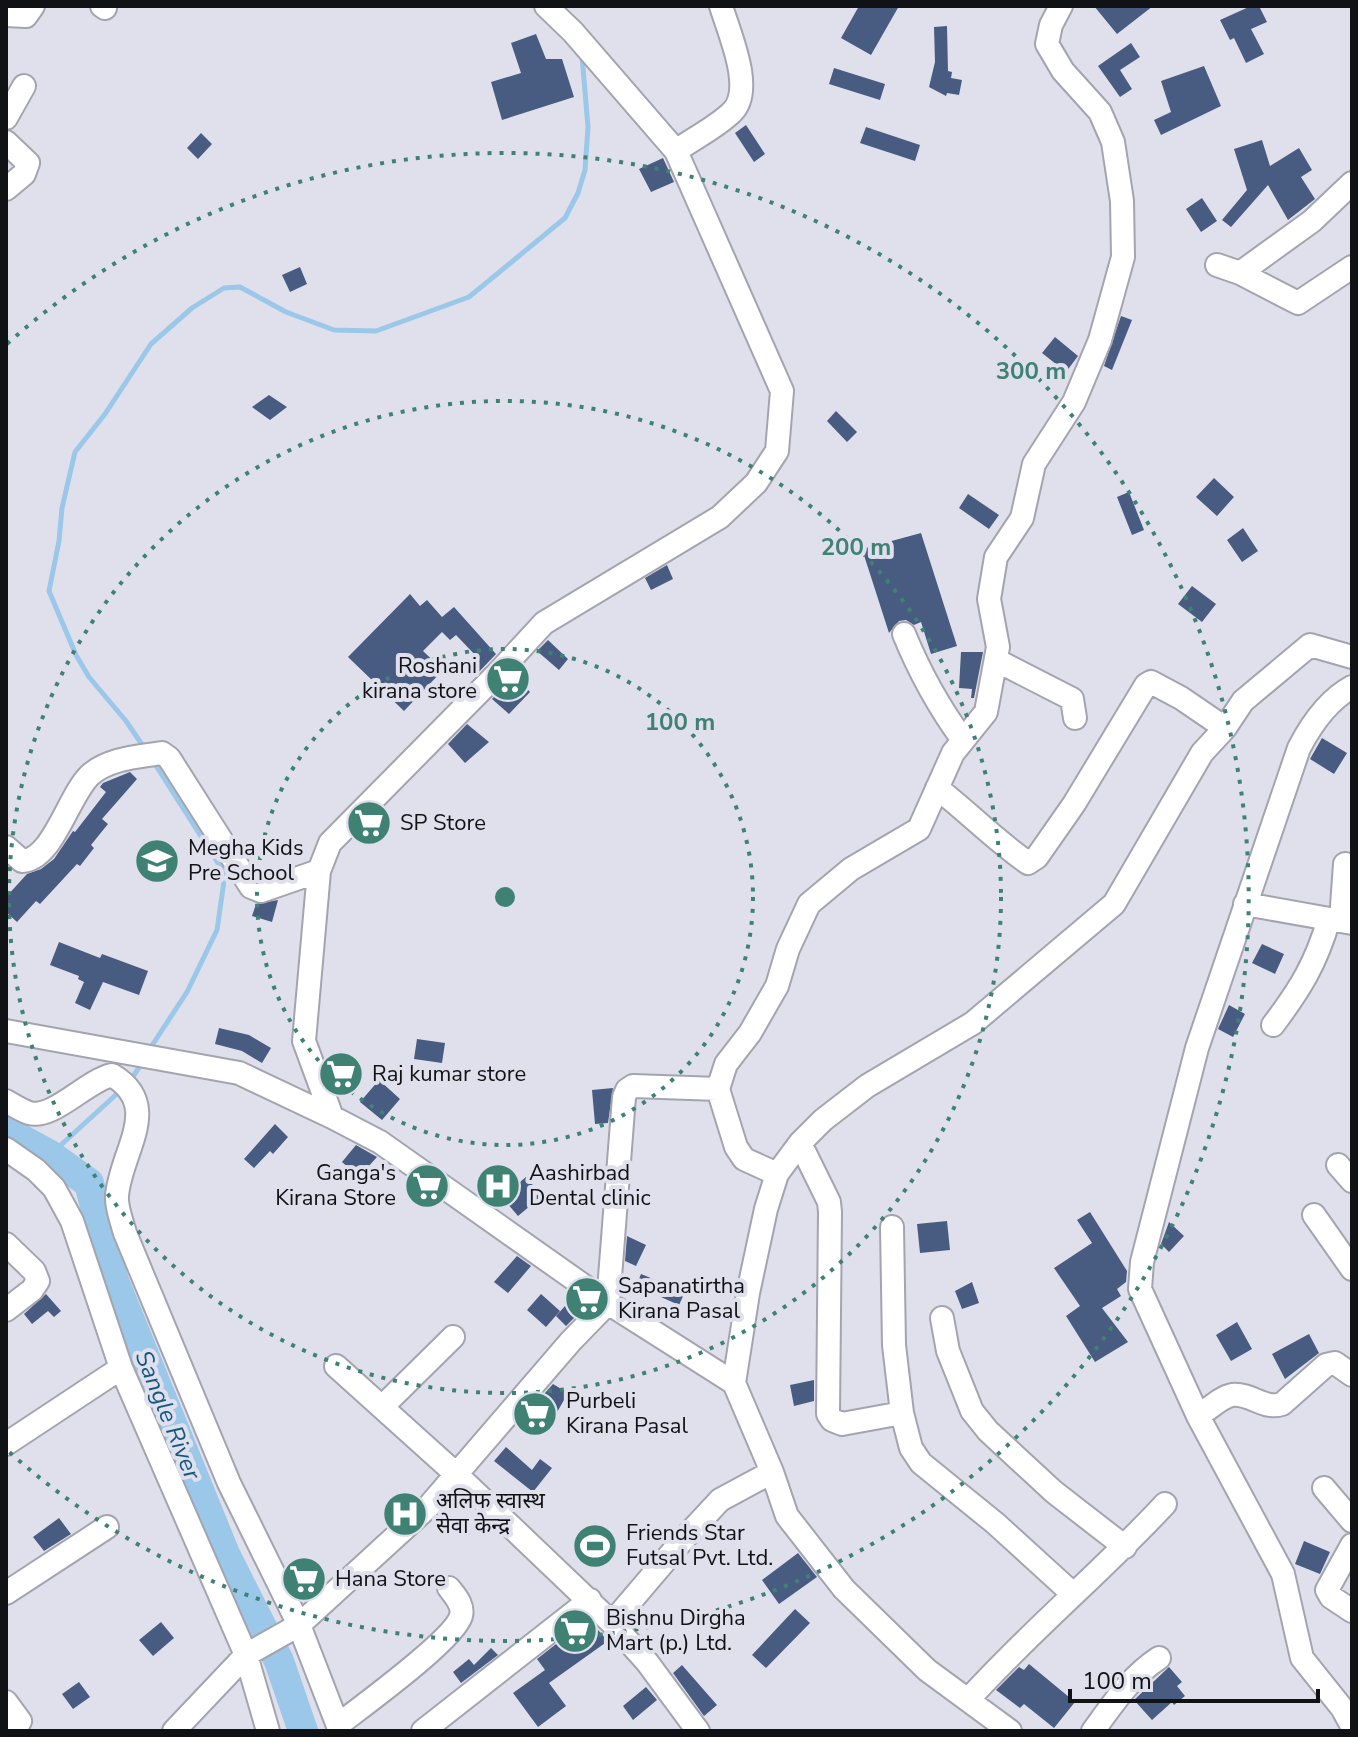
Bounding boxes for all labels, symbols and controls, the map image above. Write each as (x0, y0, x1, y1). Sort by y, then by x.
text: 300 m (996, 355, 1066, 387)
text: 200 m (821, 531, 891, 563)
place label: Roshani kirana store (362, 651, 477, 706)
supermarket icon: Roshani kirana store (484, 655, 532, 703)
text: 100 m (645, 706, 715, 738)
supermarket icon: SP Store (345, 799, 393, 847)
place label: SP Store (400, 808, 486, 838)
place label: Megha Kids Pre School (188, 833, 303, 888)
school or university icon: Megha Kids Pre School (133, 837, 181, 885)
centre of rings (491, 883, 519, 911)
supermarket icon: Raj kumar store (317, 1050, 365, 1098)
place label: Raj kumar store (372, 1059, 526, 1089)
place label: Ganga's Kirana Store (275, 1158, 396, 1213)
place label: Aashirbad Dental clinic (529, 1158, 651, 1213)
supermarket icon: Ganga's Kirana Store (403, 1162, 451, 1210)
hospital icon: Aashirbad Dental clinic (474, 1162, 522, 1210)
place label: Sapanatirtha Kirana Pasal (618, 1271, 745, 1326)
supermarket icon: Sapanatirtha Kirana Pasal (563, 1275, 611, 1323)
water label: Sangle River (128, 1346, 209, 1485)
place label: Purbeli Kirana Pasal (566, 1386, 688, 1441)
supermarket icon: Purbeli Kirana Pasal (511, 1390, 559, 1438)
place label: अलिफ स्वास्थ सेवा केन्द्र (436, 1486, 546, 1541)
hospital icon: अलिफ स्वास्थ सेवा केन्द्र (381, 1490, 429, 1538)
place label: Friends Star Futsal Pvt. Ltd. (626, 1518, 773, 1573)
sports icon: Friends Star Futsal Pvt. Ltd. (571, 1522, 619, 1570)
supermarket icon: Hana Store (280, 1555, 328, 1603)
place label: Hana Store (335, 1564, 446, 1594)
place label: Bishnu Dirgha Mart (p.) Ltd. (606, 1603, 746, 1658)
supermarket icon: Bishnu Dirgha Mart (p.) Ltd. (551, 1607, 599, 1655)
scale bar (1070, 1653, 1318, 1703)
text: 100 m (1082, 1665, 1152, 1697)

